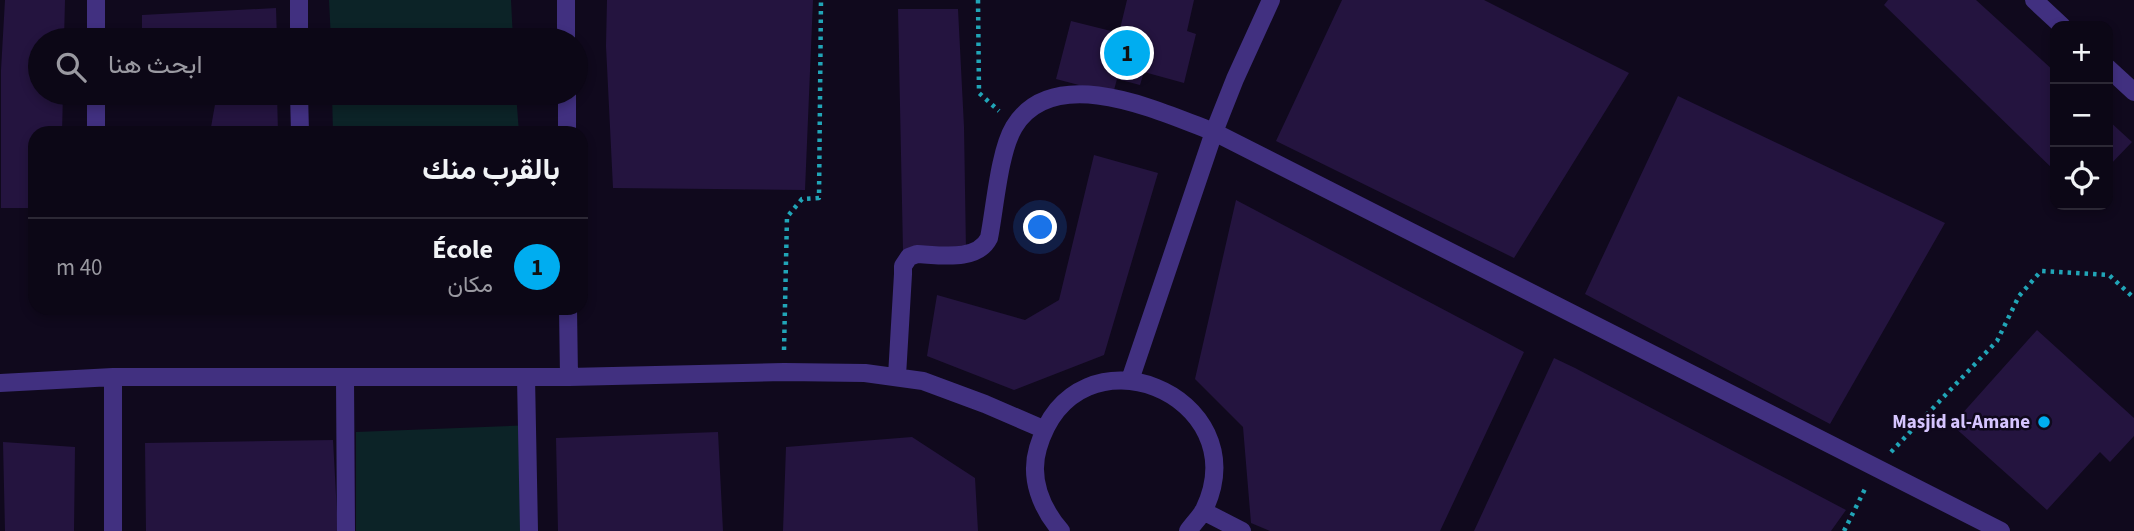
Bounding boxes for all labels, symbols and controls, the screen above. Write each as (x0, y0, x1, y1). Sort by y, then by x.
map controls (2050, 21, 2113, 210)
button: + (2050, 21, 2113, 84)
pin: 1 (1104, 27, 1150, 79)
search box (28, 28, 588, 105)
text: ابحث هنا (108, 46, 202, 83)
icon: search (52, 48, 90, 86)
button: − (2050, 84, 2113, 147)
button: locate (2050, 147, 2113, 210)
text: بالقرب منك (422, 148, 560, 191)
your location (1023, 210, 1057, 244)
text: École (432, 231, 493, 268)
text: 40 m (56, 251, 103, 284)
text: 1 (531, 251, 543, 284)
text: مكان (447, 268, 493, 301)
place label: Masjid al-Amane (1892, 409, 2030, 436)
marker: Masjid al-Amane (2036, 414, 2052, 430)

